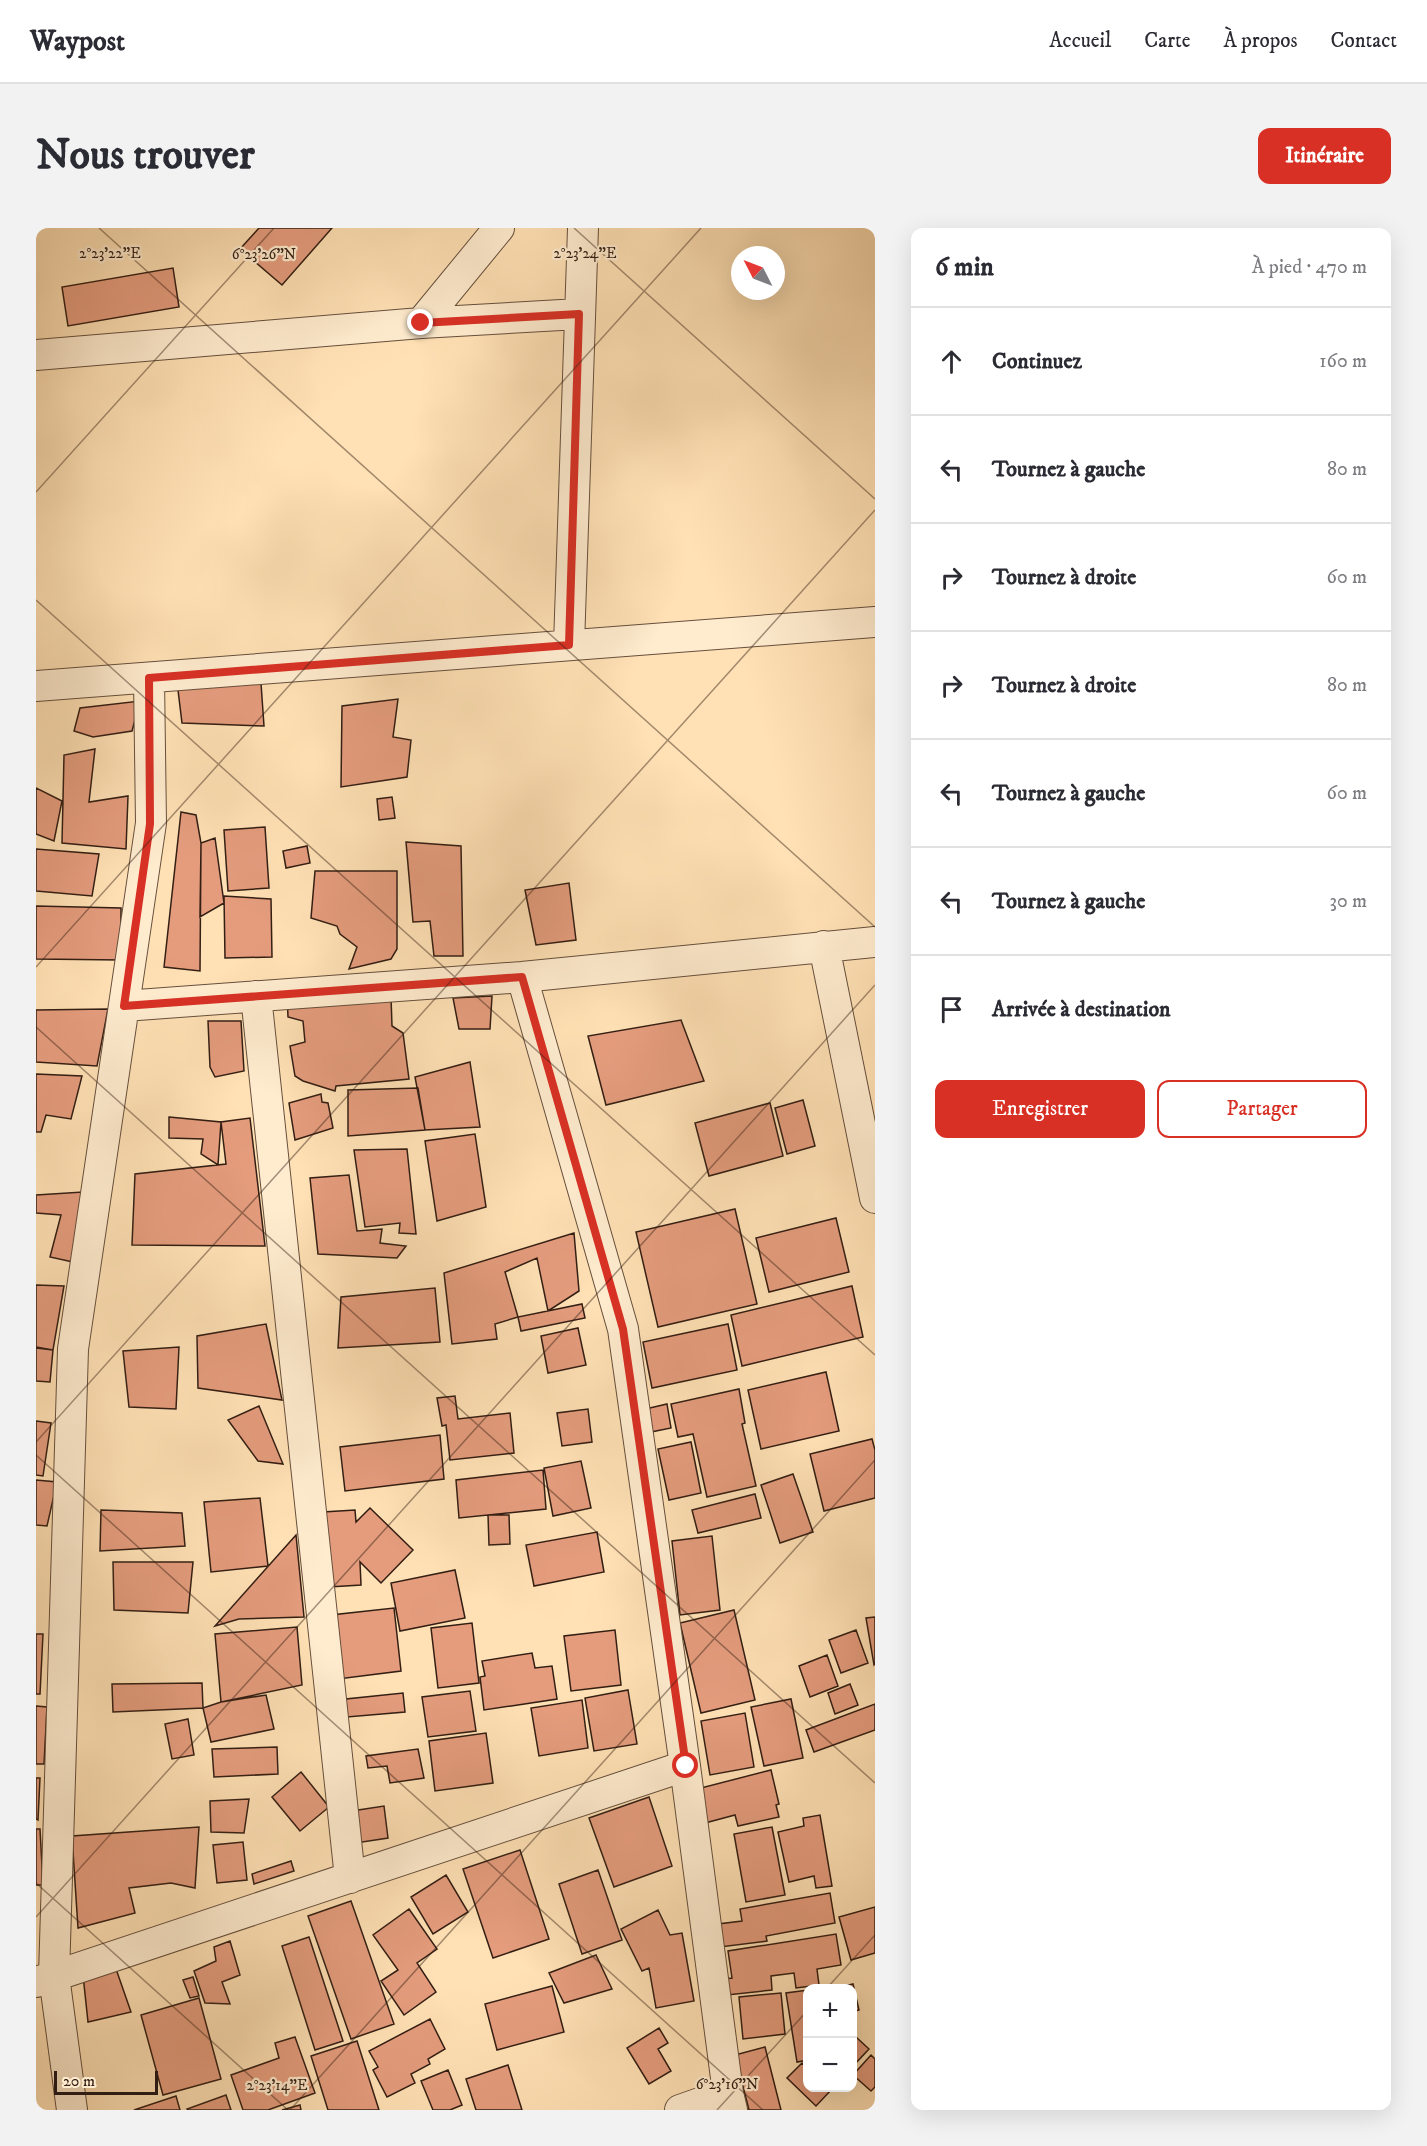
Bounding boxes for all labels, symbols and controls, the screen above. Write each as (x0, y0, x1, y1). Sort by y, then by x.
text: Waypost (30, 24, 125, 59)
text: Accueil (1049, 28, 1111, 54)
text: Carte (1144, 28, 1190, 54)
text: À propos (1223, 28, 1298, 54)
text: Contact (1331, 28, 1397, 54)
button: Itinéraire (1258, 128, 1391, 184)
text: Nous trouver (36, 130, 255, 182)
text: 2°23'22"E (79, 244, 141, 263)
text: 2°23'24"E (553, 244, 617, 263)
text: 6°23'26"N (232, 245, 296, 264)
north arrow (731, 246, 785, 300)
text: 6 min (935, 251, 994, 284)
text: À pied · 470 m (1252, 255, 1367, 280)
route end (407, 309, 433, 335)
icon: ahead (935, 345, 968, 378)
text: Continuez (992, 348, 1082, 375)
text: 160 m (1319, 349, 1367, 374)
icon: left (935, 453, 968, 486)
text: Tournez à gauche (992, 456, 1145, 483)
text: 80 m (1327, 457, 1367, 482)
icon: right (935, 561, 968, 594)
text: Tournez à droite (992, 564, 1136, 591)
text: 60 m (1327, 565, 1367, 590)
icon: right (935, 669, 968, 702)
text: Tournez à droite (992, 672, 1136, 699)
text: 80 m (1327, 673, 1367, 698)
icon: left (935, 777, 968, 810)
text: Tournez à gauche (992, 780, 1145, 807)
text: 60 m (1327, 781, 1367, 806)
icon: left (935, 885, 968, 918)
text: Tournez à gauche (992, 888, 1145, 915)
text: 30 m (1329, 889, 1367, 914)
icon: arrive (935, 993, 968, 1026)
text: Arrivée à destination (992, 996, 1171, 1023)
button: Enregistrer (935, 1080, 1145, 1138)
button: Partager (1157, 1080, 1367, 1138)
route start (672, 1752, 698, 1778)
map controls (803, 1984, 857, 2092)
button: + (803, 1984, 857, 2038)
button: − (803, 2038, 857, 2092)
scale bar (54, 2068, 158, 2096)
text: 20 m (63, 2071, 95, 2091)
text: 6°23'16"N (696, 2075, 758, 2094)
text: 2°23'14"E (246, 2076, 308, 2095)

